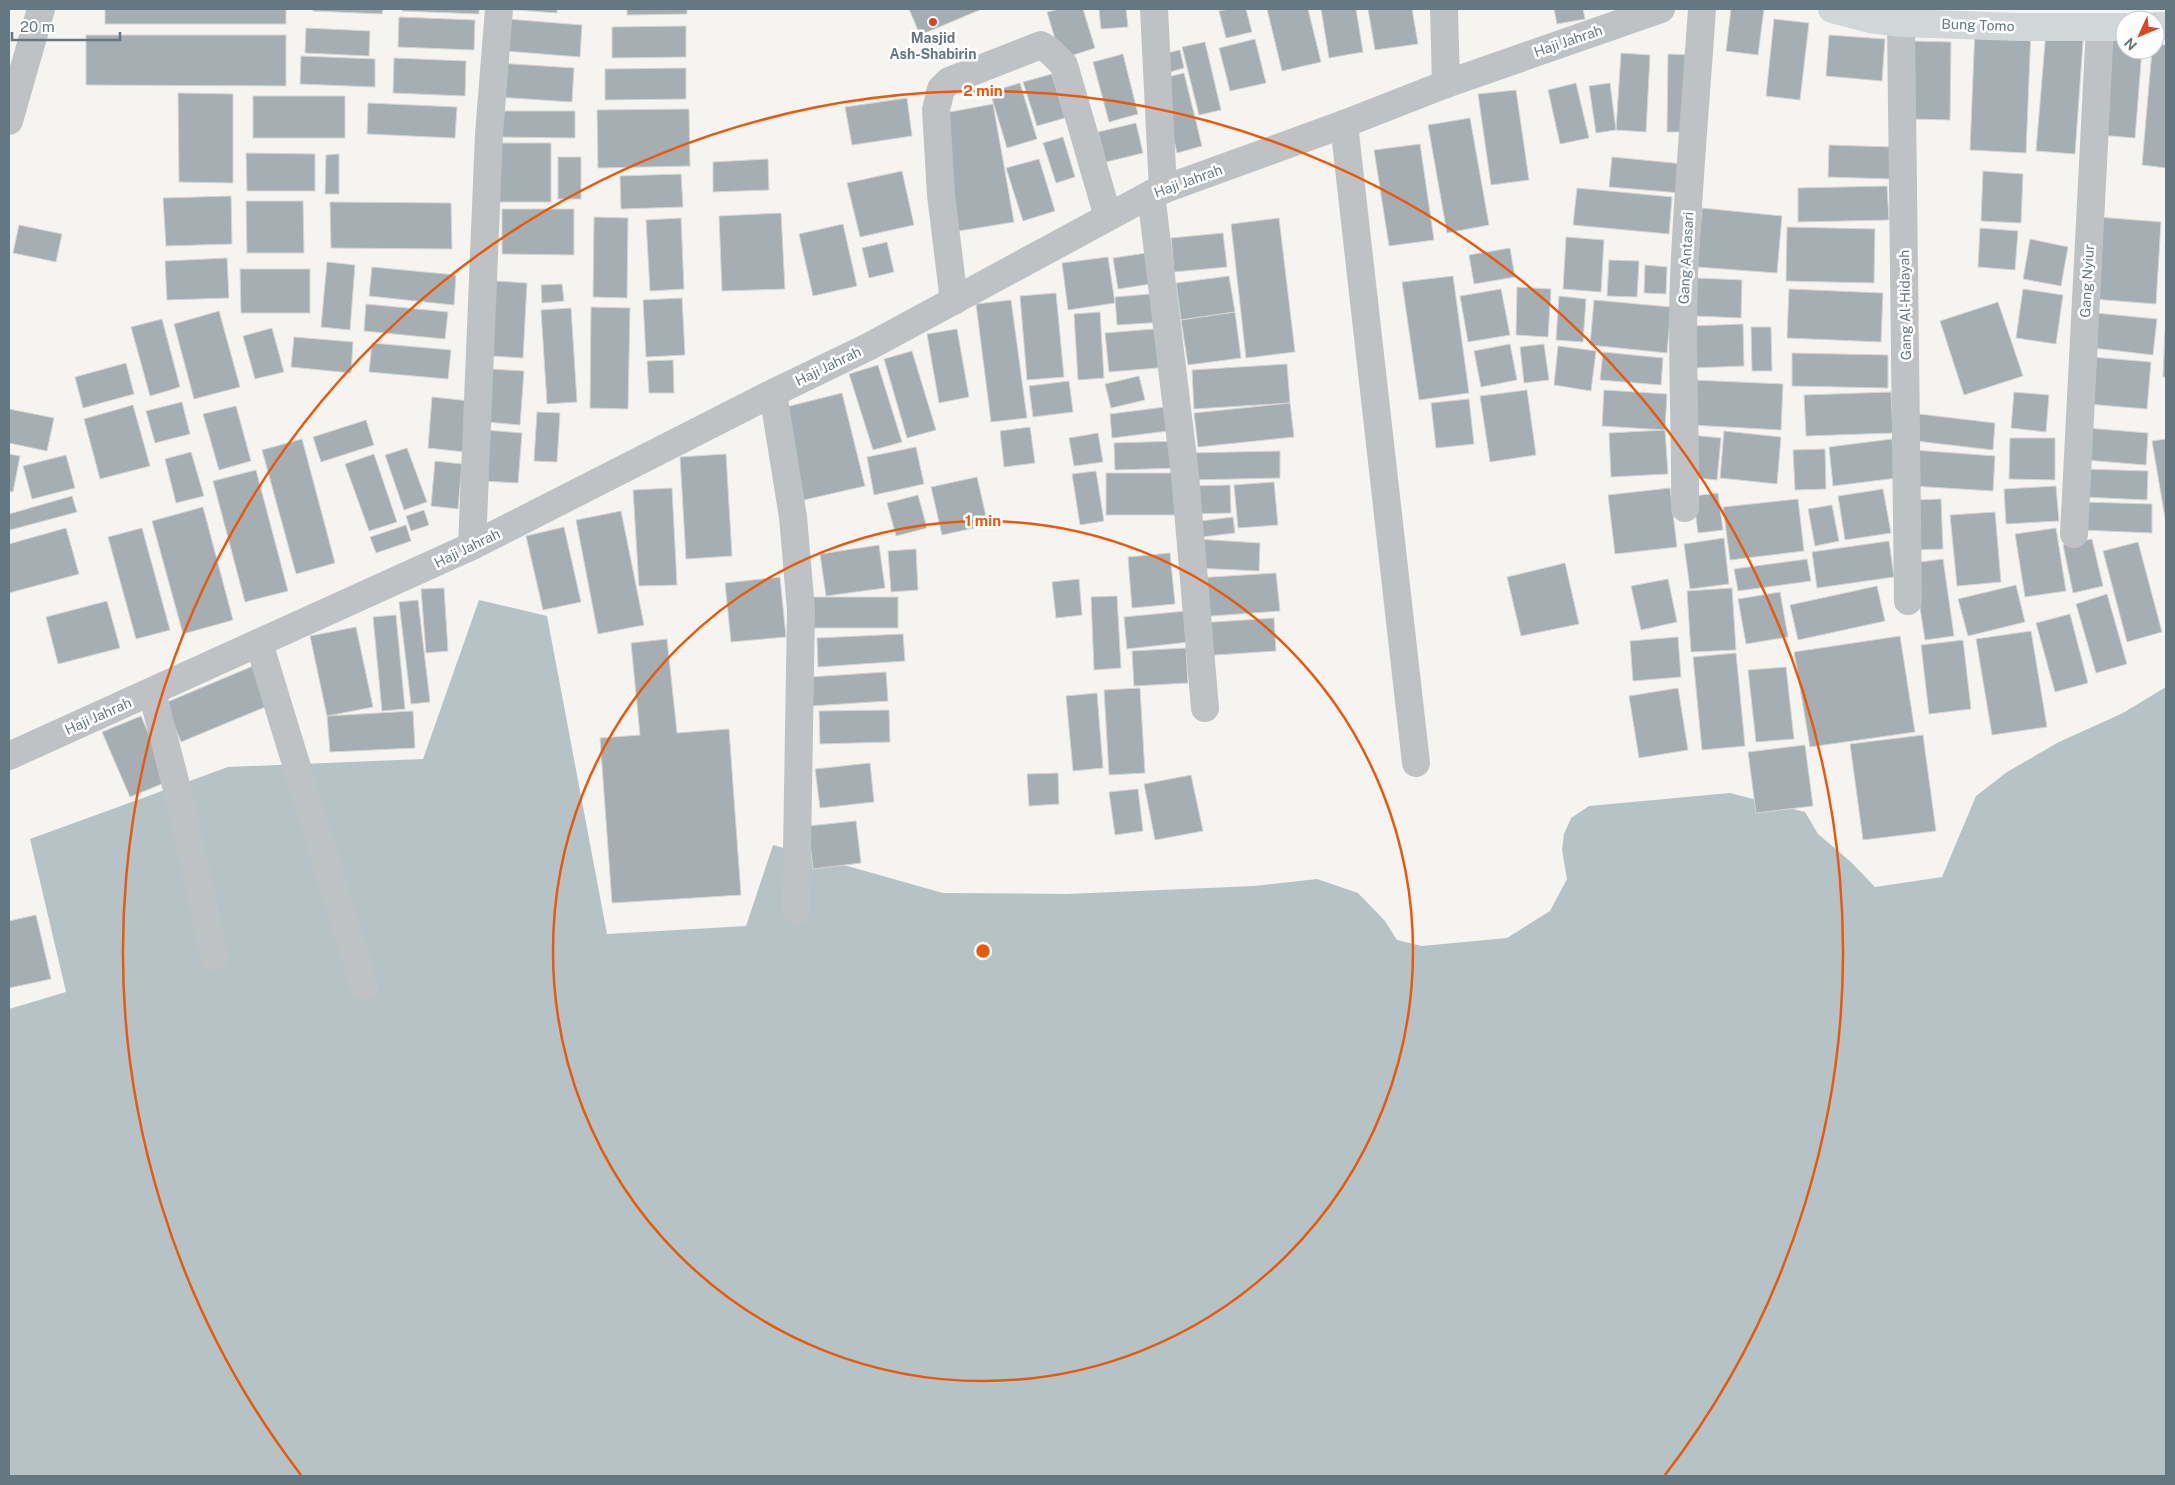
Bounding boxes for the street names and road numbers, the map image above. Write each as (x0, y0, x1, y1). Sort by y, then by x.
street label: Bung Tomo (1941, 16, 2015, 34)
street label: Haji Jahrah (1532, 22, 1604, 60)
street label: Haji Jahrah (1152, 161, 1224, 201)
street label: Gang Antasari (1676, 211, 1696, 305)
street label: Gang Nyiur (2077, 244, 2097, 318)
street label: Gang Al-Hidayah (1896, 250, 1914, 360)
street label: Haji Jahrah (792, 343, 864, 389)
street label: Haji Jahrah (431, 525, 503, 571)
street label: Haji Jahrah (62, 694, 134, 738)

